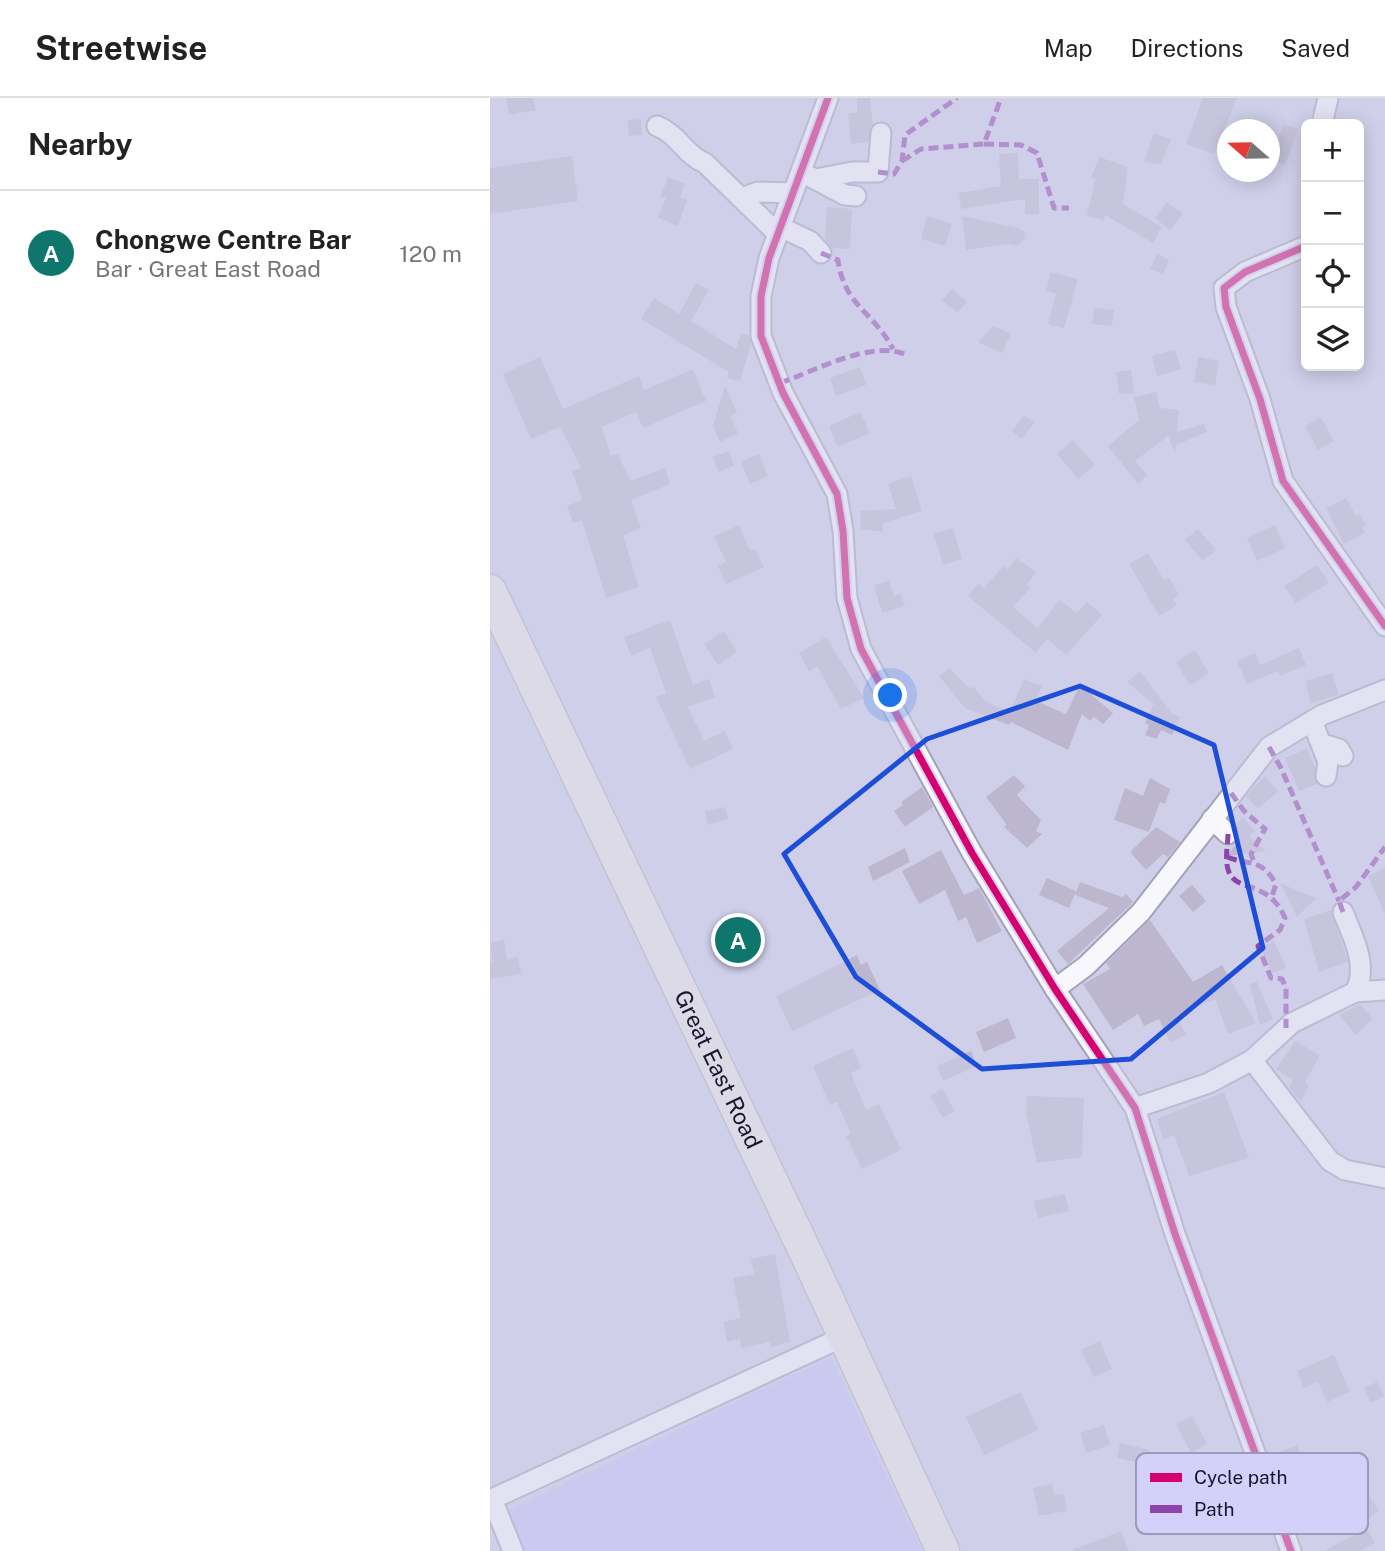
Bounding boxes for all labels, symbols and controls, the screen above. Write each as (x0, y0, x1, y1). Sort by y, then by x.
text: Streetwise (35, 29, 207, 67)
text: Map (1044, 34, 1093, 62)
text: Directions (1131, 34, 1243, 62)
text: Saved (1281, 34, 1350, 62)
north arrow (1217, 119, 1280, 182)
map controls (1301, 119, 1364, 371)
button: + (1301, 119, 1364, 182)
text: Nearby (28, 126, 132, 162)
button: − (1301, 182, 1364, 245)
text: Chongwe Centre Bar (95, 224, 351, 255)
text: A (43, 240, 59, 267)
text: 120 m (399, 240, 462, 267)
button: locate (1301, 245, 1364, 308)
text: Bar · Great East Road (95, 255, 321, 282)
button: layers (1301, 308, 1364, 371)
your location (873, 678, 907, 712)
pin: A (715, 914, 761, 966)
street label: Great East Road (669, 985, 768, 1153)
legend (1136, 1453, 1368, 1534)
text: Cycle path (1194, 1466, 1287, 1488)
text: Path (1194, 1498, 1234, 1520)

